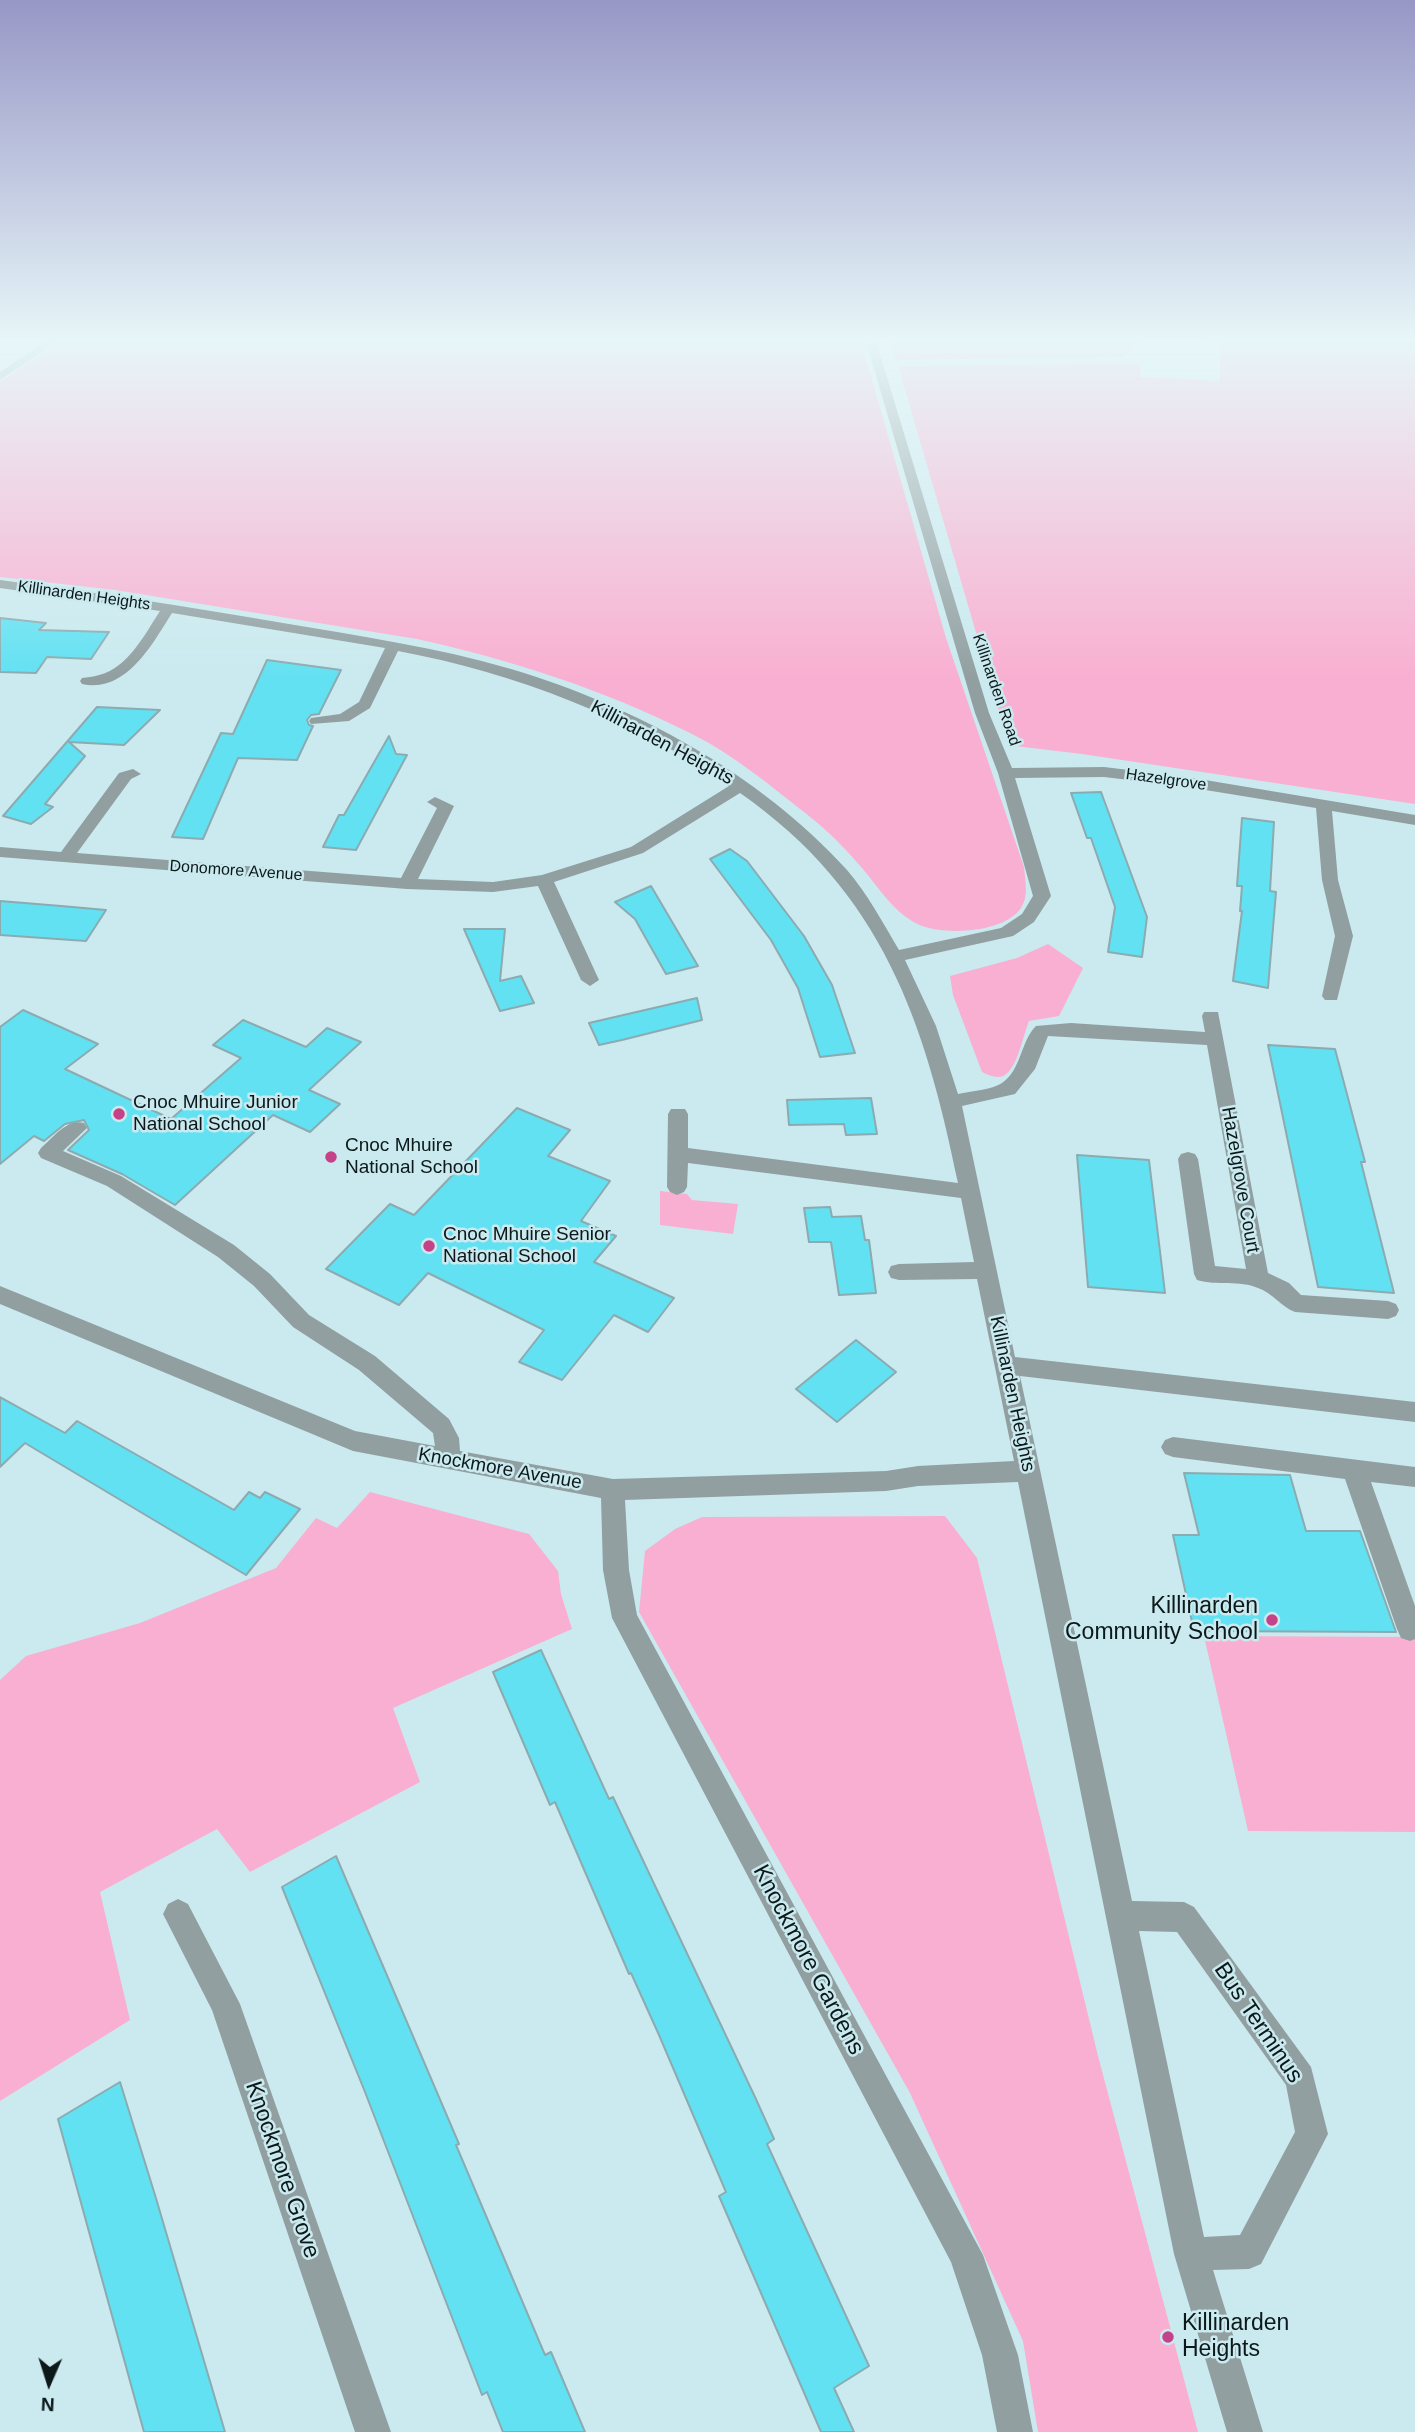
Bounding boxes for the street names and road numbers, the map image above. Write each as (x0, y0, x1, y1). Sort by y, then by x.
street label: Killinarden Heights (17, 577, 151, 615)
street label: Killinarden Road (968, 631, 1024, 749)
street label: Killinarden Heights (587, 696, 737, 790)
street label: Hazelgrove (1125, 765, 1207, 795)
street label: Donomore Avenue (169, 857, 303, 885)
street label: Hazelgrove Court (1216, 1105, 1264, 1255)
street label: Killinarden Heights (984, 1314, 1040, 1474)
street label: Knockmore Avenue (417, 1443, 583, 1495)
street label: Knockmore Gardens (746, 1860, 870, 2060)
street label: Bus Terminus (1208, 1958, 1308, 2088)
street label: Knockmore Grove (239, 2078, 325, 2262)

